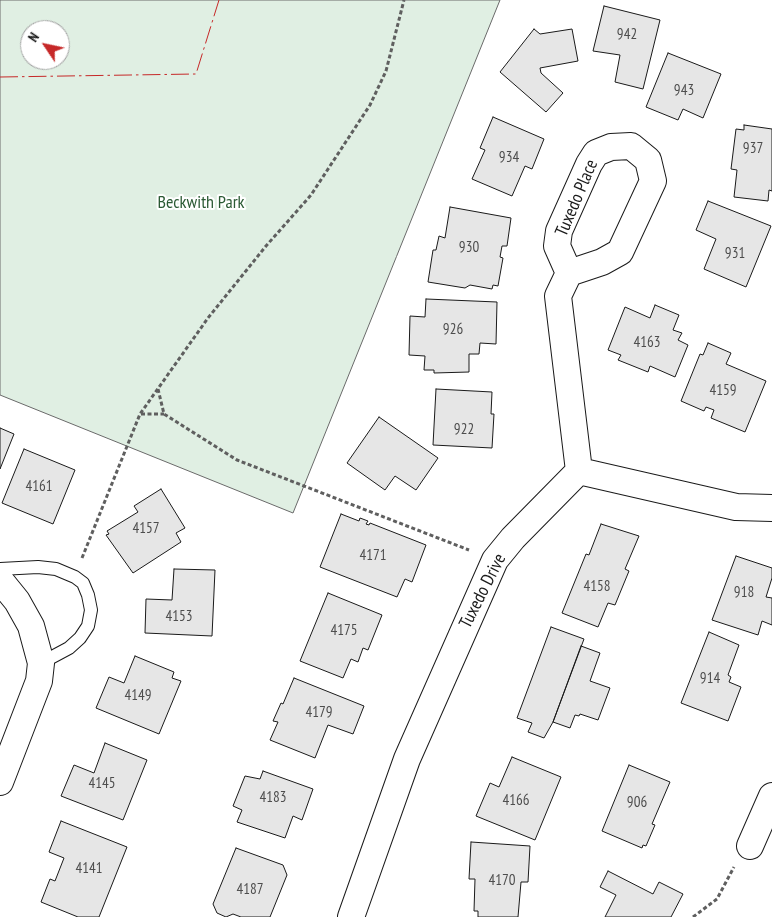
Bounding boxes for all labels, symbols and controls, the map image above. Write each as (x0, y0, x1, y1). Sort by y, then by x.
north arrow (20, 20, 70, 70)
house number: 942 (617, 26, 637, 44)
text: N (24, 29, 43, 45)
house number: 943 (674, 82, 694, 100)
house number: 937 (743, 140, 763, 158)
house number: 934 (499, 149, 519, 167)
street label: Tuxedo Place (551, 156, 603, 240)
park label: Beckwith Park (157, 192, 245, 214)
house number: 930 (459, 239, 479, 257)
house number: 931 (725, 245, 745, 263)
house number: 926 (443, 321, 463, 339)
house number: 4163 (634, 334, 660, 352)
house number: 4159 (710, 382, 736, 400)
house number: 922 (454, 421, 474, 439)
house number: 4161 (26, 478, 52, 496)
house number: 4157 (133, 520, 159, 538)
house number: 4171 (360, 547, 386, 565)
street label: Tuxedo Drive (455, 550, 511, 632)
house number: 4158 (584, 578, 610, 596)
house number: 918 (734, 584, 754, 602)
house number: 4153 (166, 608, 192, 626)
house number: 4175 (331, 622, 357, 640)
house number: 914 (700, 670, 720, 688)
house number: 4149 (125, 687, 151, 705)
house number: 4179 (306, 704, 332, 722)
house number: 4145 (89, 775, 115, 793)
house number: 4183 (260, 789, 286, 807)
house number: 4166 (503, 792, 529, 810)
house number: 906 (627, 794, 647, 812)
house number: 4141 (76, 860, 102, 878)
house number: 4170 (489, 872, 515, 890)
house number: 4187 (237, 881, 263, 899)

